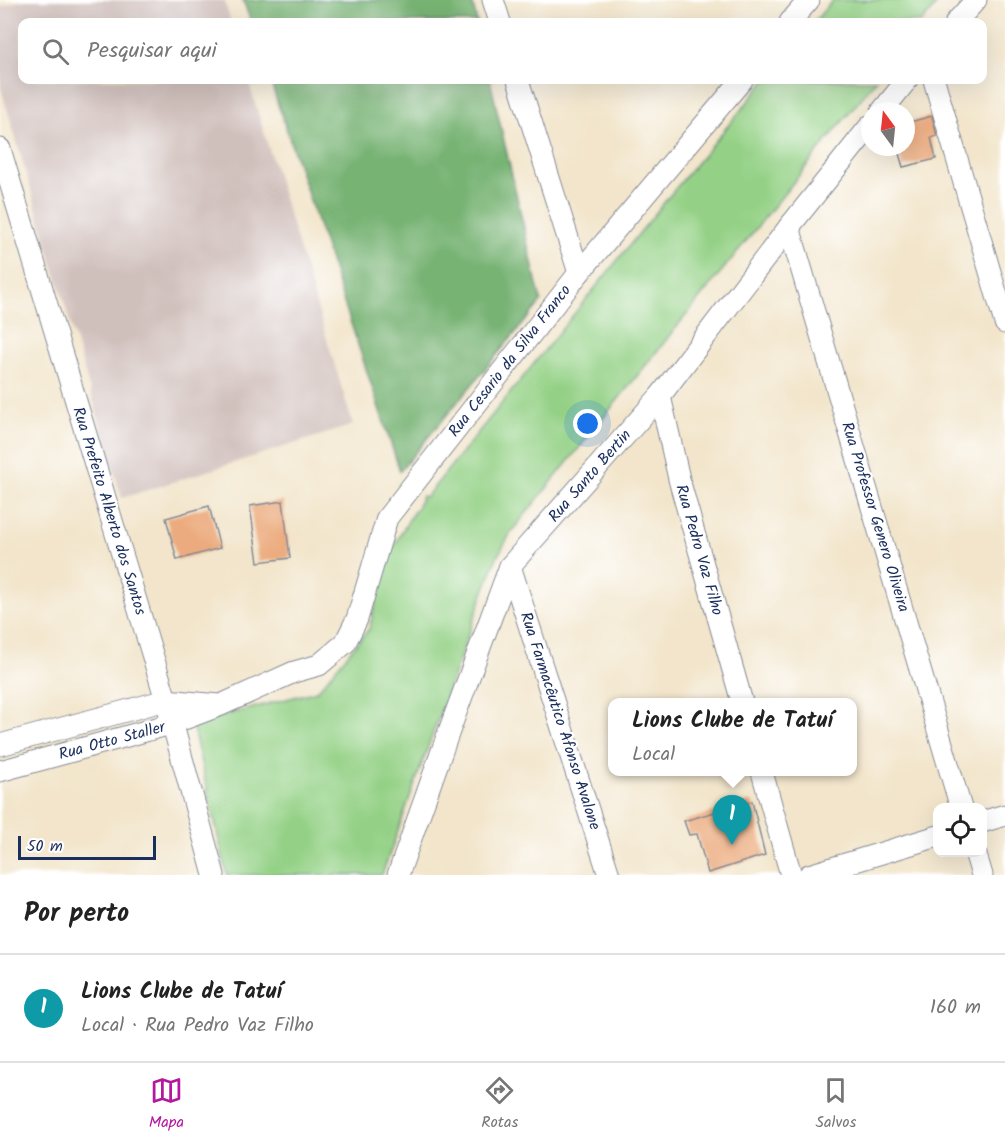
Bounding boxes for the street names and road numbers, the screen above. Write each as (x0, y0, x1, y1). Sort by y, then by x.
street label: Rua Cesario da Silva Franco (442, 279, 578, 443)
street label: Rua Prefeito Alberto dos Santos (65, 404, 153, 618)
street label: Rua Professor Genero Oliveira (834, 419, 916, 615)
street label: Rua Santo Bertin (542, 424, 638, 528)
street label: Rua Pedro Vaz Filho (668, 482, 730, 618)
street label: Rua Farmacêutico Afonso Avalone (513, 609, 607, 833)
street label: Rua Otto Staller (56, 714, 170, 767)

